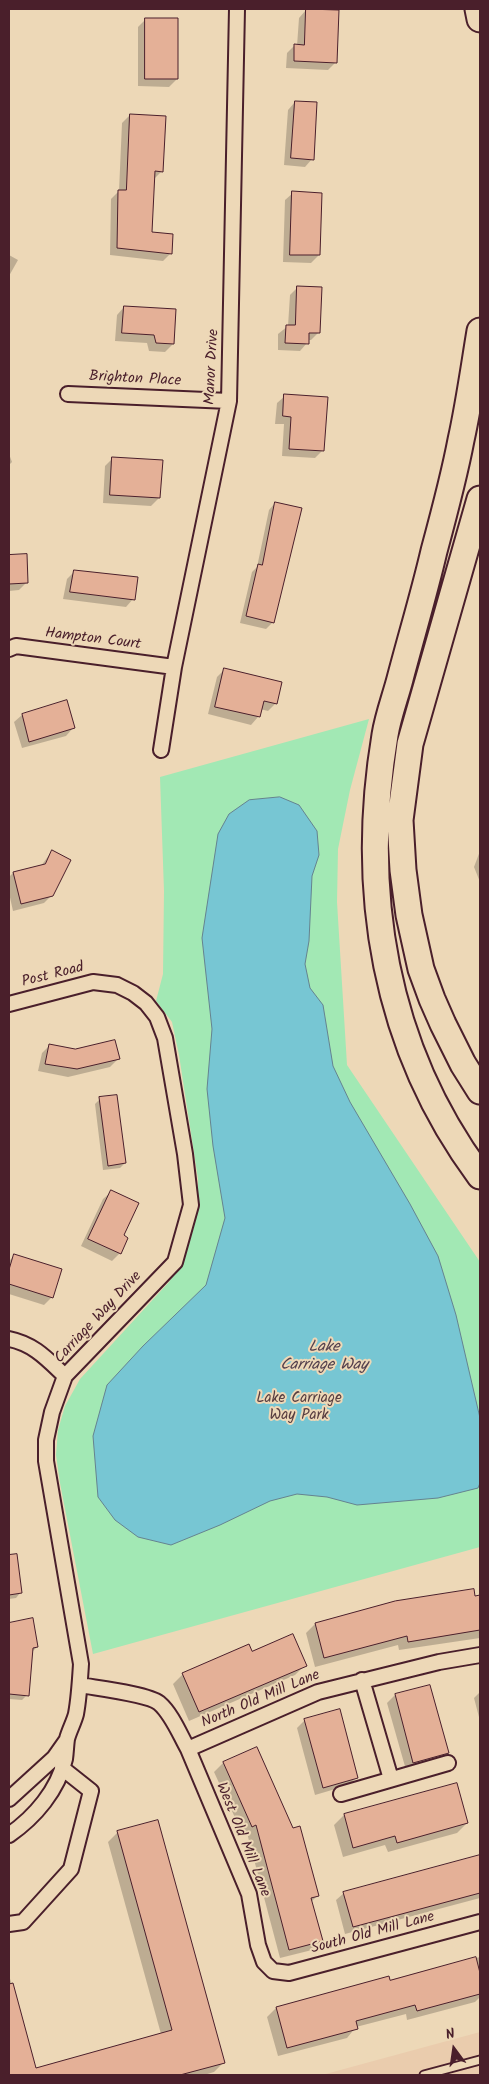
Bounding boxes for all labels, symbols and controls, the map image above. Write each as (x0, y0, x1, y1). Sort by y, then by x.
street label: Manor Drive (202, 329, 224, 405)
street label: Brighton Place (89, 369, 181, 391)
street label: Hampton Court (44, 625, 142, 655)
street label: Post Road (20, 960, 86, 992)
street label: Carriage Way Drive (52, 1268, 146, 1368)
water label: Lake Carriage Way (280, 1338, 368, 1376)
park label: Lake Carriage Way Park (256, 1390, 342, 1425)
street label: North Old Mill Lane (199, 1667, 323, 1733)
street label: West Old Mill Lane (211, 1780, 273, 1900)
street label: South Old Mill Lane (309, 1909, 437, 1959)
text: N (443, 2023, 457, 2046)
north arrow (429, 2024, 479, 2074)

